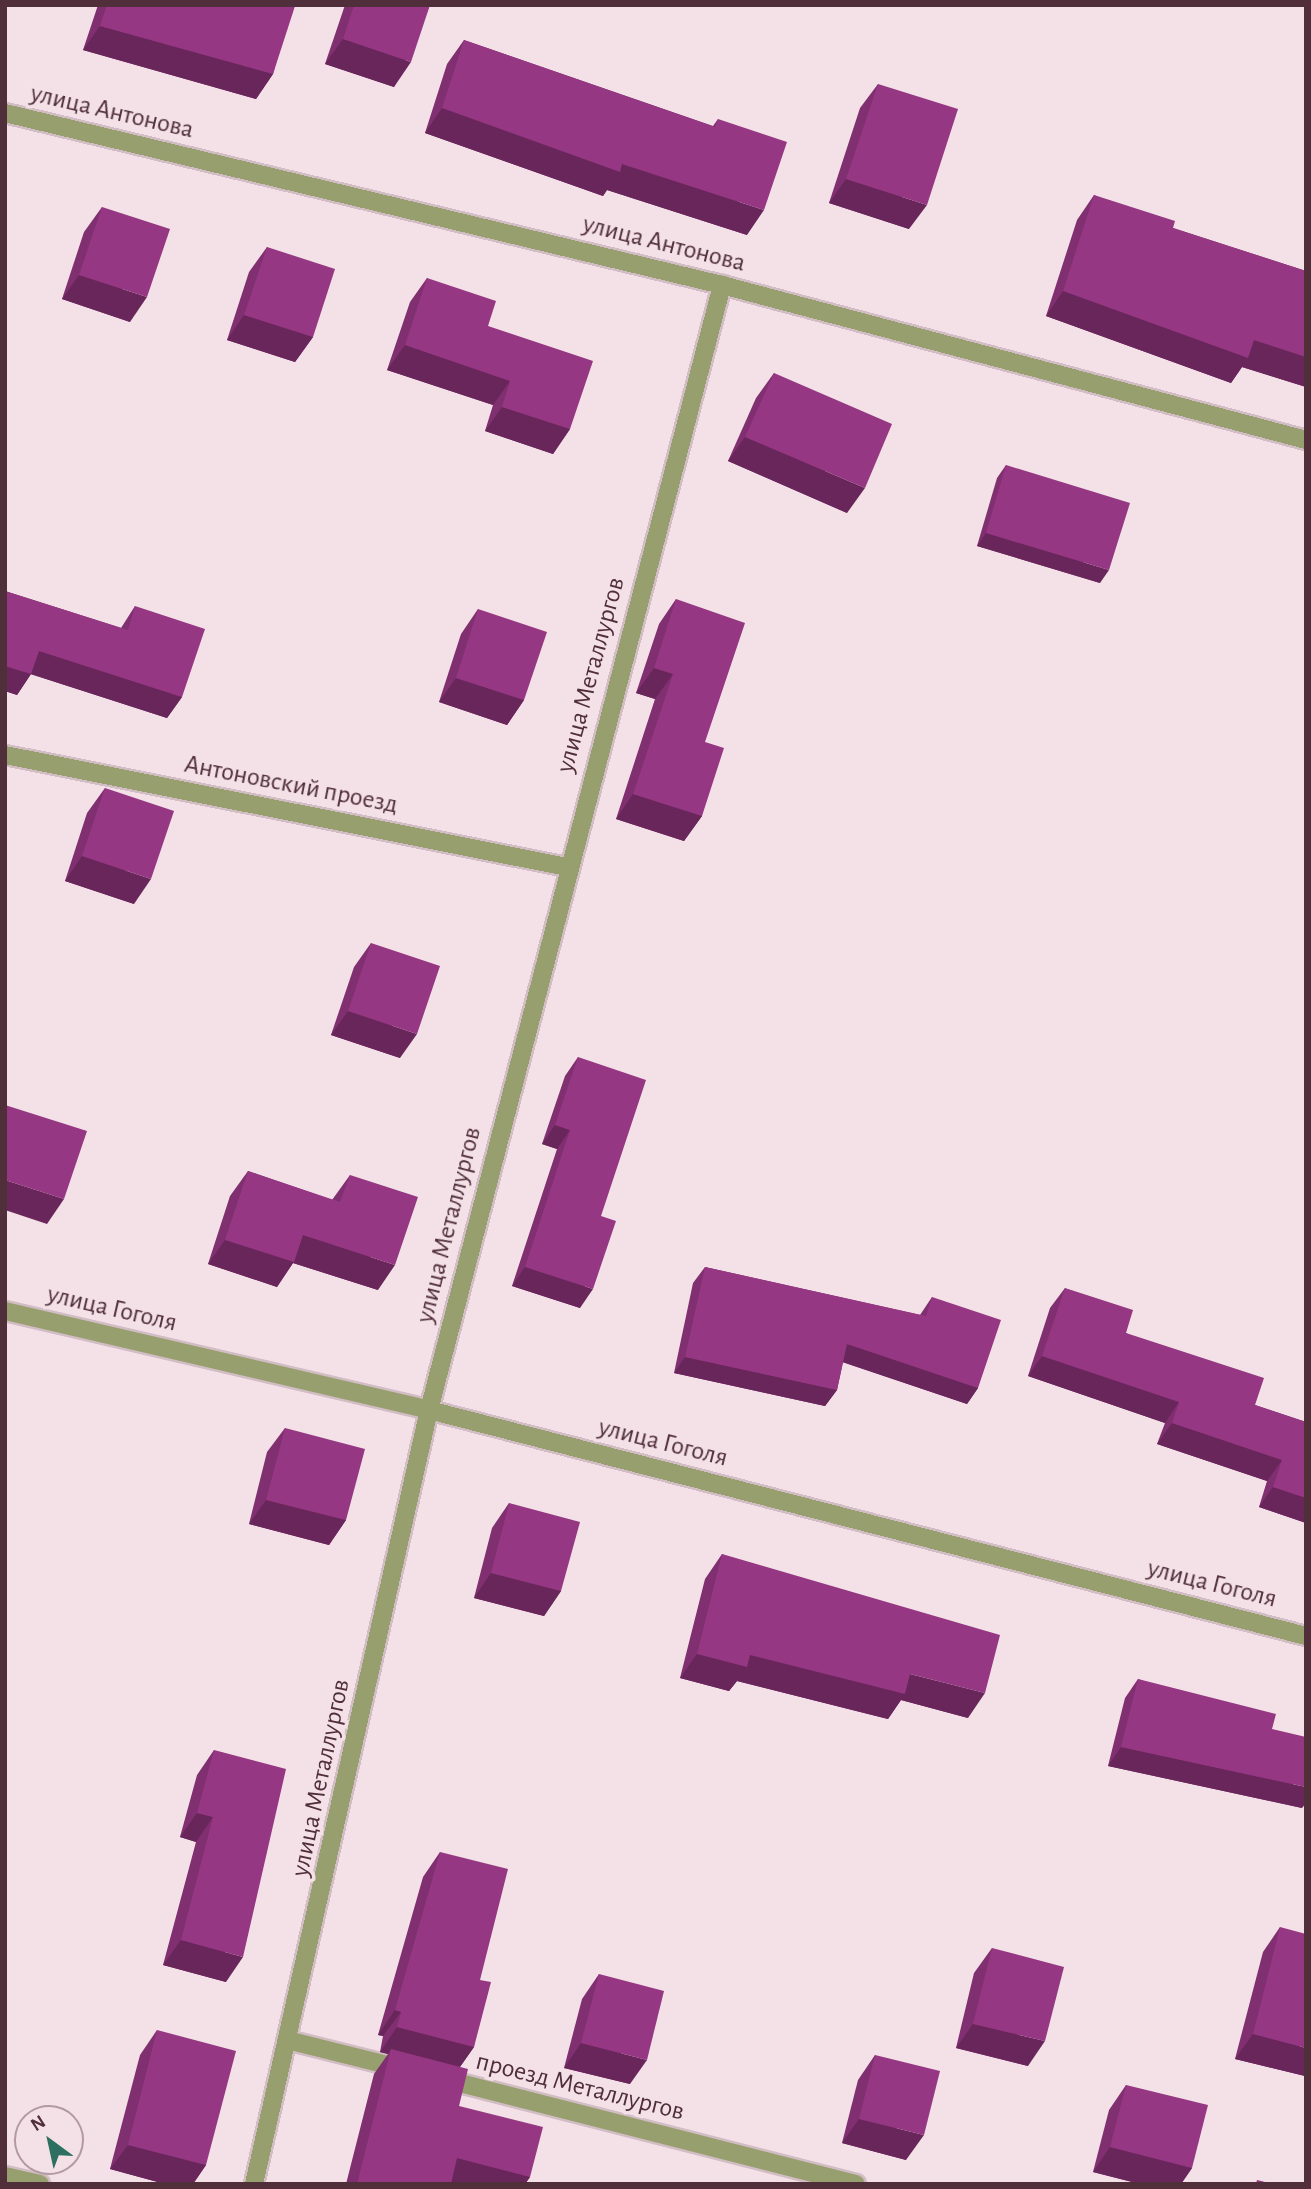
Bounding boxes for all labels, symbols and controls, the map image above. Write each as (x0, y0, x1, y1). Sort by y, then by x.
street label: улица Антонова (27, 78, 197, 146)
street label: улица Антонова (580, 209, 748, 279)
street label: улица Металлургов (550, 574, 632, 776)
street label: Антоновский проезд (182, 749, 400, 821)
street label: улица Металлургов (410, 1124, 488, 1326)
street label: улица Гоголя (44, 1279, 180, 1339)
street label: улица Гоголя (595, 1412, 731, 1474)
street label: улица Гоголя (1144, 1553, 1280, 1615)
street label: улица Металлургов (285, 1677, 357, 1879)
street label: проезд Металлургов (473, 2046, 687, 2128)
north arrow (14, 2105, 84, 2175)
text: N (28, 2112, 49, 2135)

